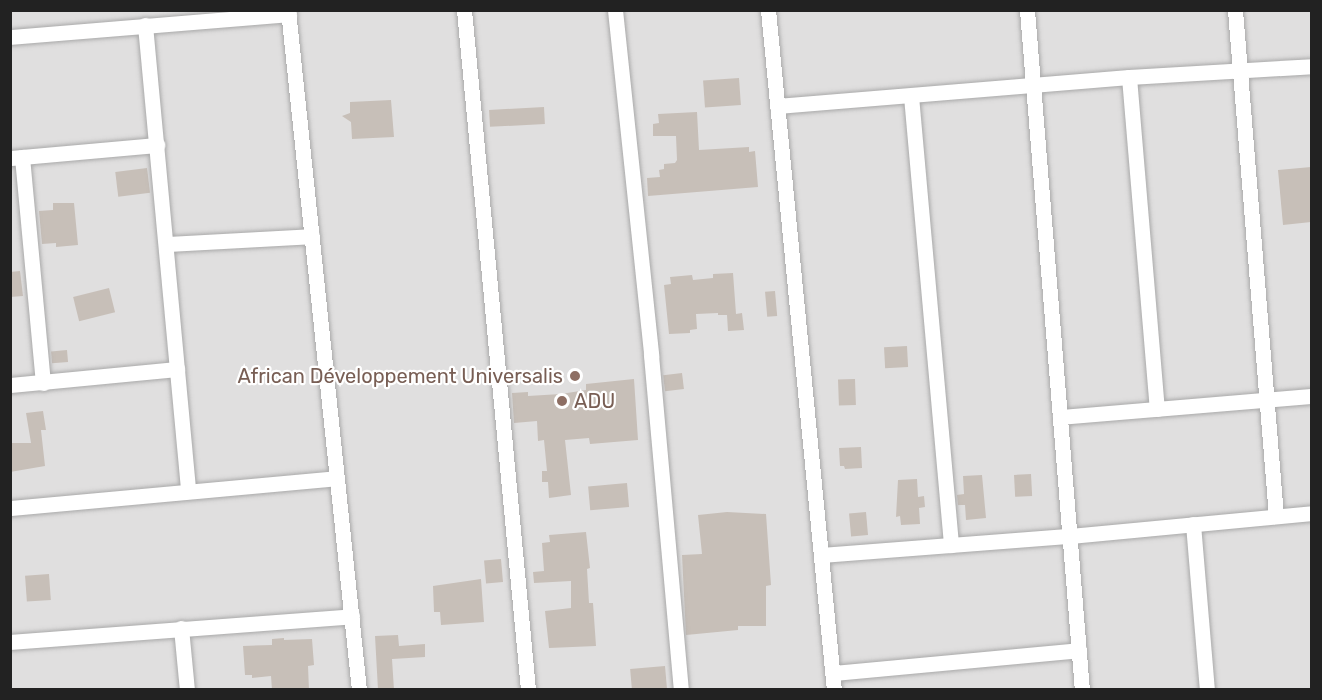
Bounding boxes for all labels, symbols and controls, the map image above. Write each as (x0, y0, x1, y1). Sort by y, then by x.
place label: African Développement Universalis (238, 364, 563, 388)
marker: African Développement Universalis (568, 369, 582, 383)
place label: ADU (574, 389, 615, 413)
marker: ADU (555, 394, 569, 408)

